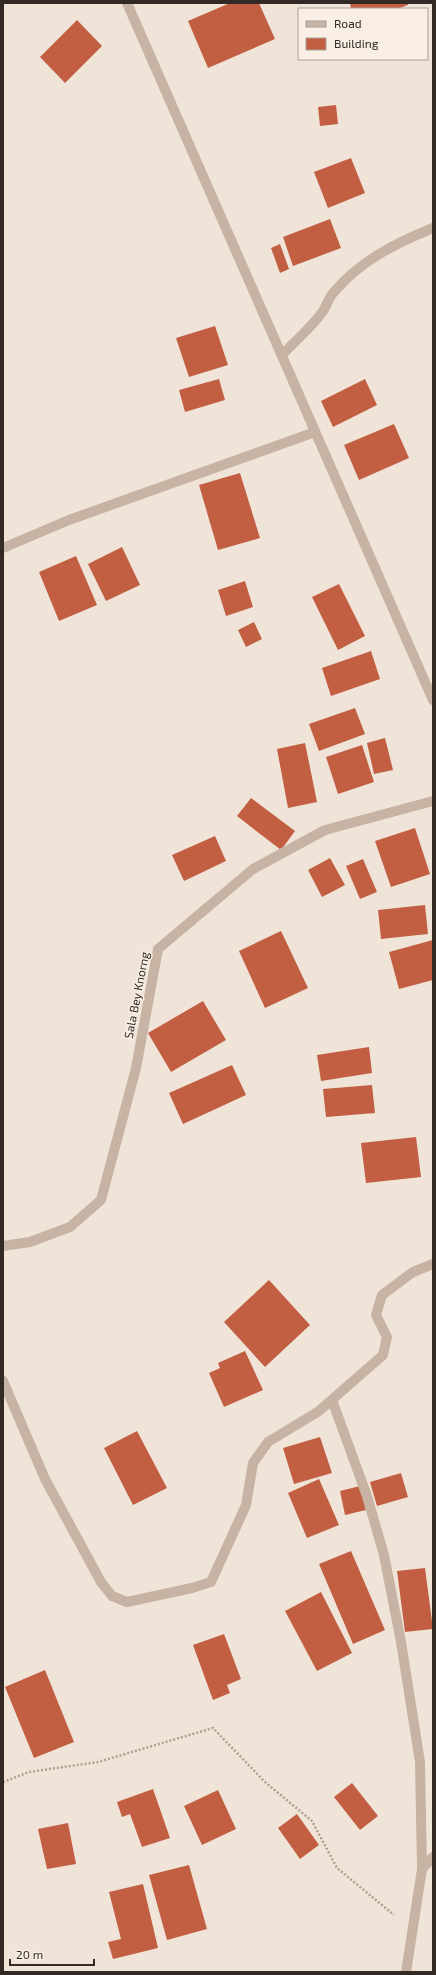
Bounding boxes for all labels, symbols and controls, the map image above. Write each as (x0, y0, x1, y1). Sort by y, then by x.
legend (298, 8, 428, 60)
text: Road (334, 16, 362, 30)
text: Building (334, 36, 379, 50)
street label: Sala Bey Knorng (121, 950, 151, 1040)
scale bar (10, 1941, 94, 1967)
text: 20 m (16, 1947, 43, 1961)

